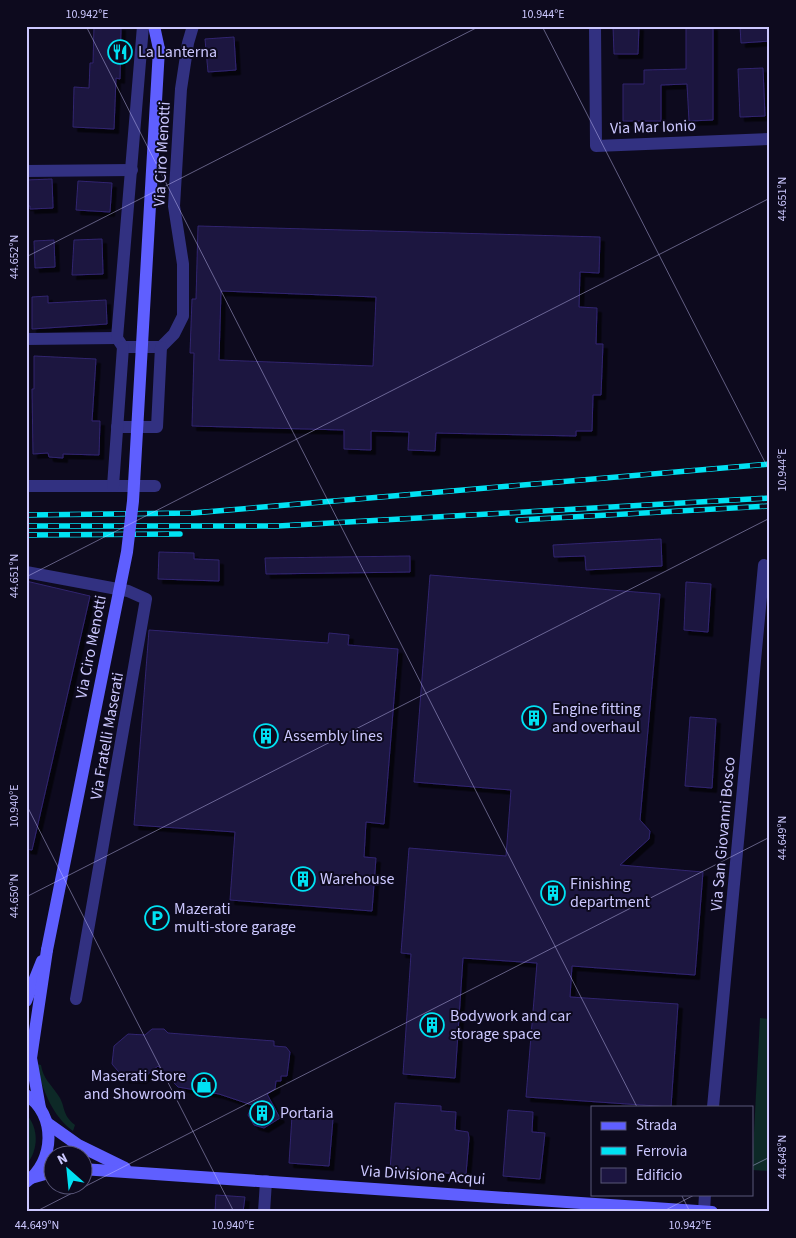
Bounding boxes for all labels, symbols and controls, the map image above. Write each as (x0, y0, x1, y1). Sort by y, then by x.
text: 10.942°E (65, 6, 109, 23)
text: 10.944°E (521, 6, 565, 23)
restaurant icon: La Lanterna (107, 39, 133, 65)
place label: La Lanterna (138, 41, 217, 63)
street label: Via Ciro Menotti (148, 101, 176, 207)
street label: Via Mar Ionio (610, 115, 696, 139)
text: 44.651°N (774, 177, 791, 221)
text: 44.652°N (6, 235, 23, 279)
text: 10.944°E (774, 448, 791, 492)
text: 44.651°N (6, 554, 23, 598)
street label: Via Ciro Menotti (70, 593, 112, 701)
street label: Via Fratelli Maserati (85, 670, 129, 802)
place label: Engine fitting and overhaul (552, 698, 641, 738)
building icon: Engine fitting and overhaul (521, 705, 547, 731)
building icon: Assembly lines (253, 723, 279, 749)
place label: Assembly lines (284, 725, 383, 747)
street label: Via San Giovanni Bosco (705, 756, 741, 912)
text: 10.940°E (6, 784, 23, 828)
text: 44.649°N (774, 816, 791, 860)
building icon: Warehouse (290, 866, 316, 892)
place label: Warehouse (320, 868, 394, 890)
place label: Finishing department (570, 873, 650, 913)
text: 44.650°N (6, 874, 23, 918)
building icon: Finishing department (540, 880, 566, 906)
place label: Mazerati multi-store garage (174, 898, 296, 938)
parking icon: Mazerati multi-store garage (144, 905, 170, 931)
place label: Bodywork and car storage space (450, 1005, 571, 1045)
building icon: Bodywork and car storage space (419, 1012, 445, 1038)
place label: Maserati Store and Showroom (84, 1065, 186, 1105)
shop icon: Maserati Store and Showroom (191, 1072, 217, 1098)
building icon: Portaria (249, 1100, 275, 1126)
place label: Portaria (280, 1102, 334, 1124)
legend (591, 1106, 754, 1196)
text: Strada (636, 1115, 677, 1136)
text: 44.648°N (774, 1135, 791, 1179)
text: Ferrovia (636, 1141, 687, 1162)
north arrow (42, 1146, 92, 1196)
text: N (54, 1148, 71, 1170)
street label: Via Divisione Acqui (360, 1160, 486, 1190)
text: Edificio (636, 1165, 683, 1186)
text: 44.649°N (15, 1217, 59, 1234)
text: 10.940°E (211, 1217, 255, 1234)
text: 10.942°E (668, 1217, 712, 1234)

